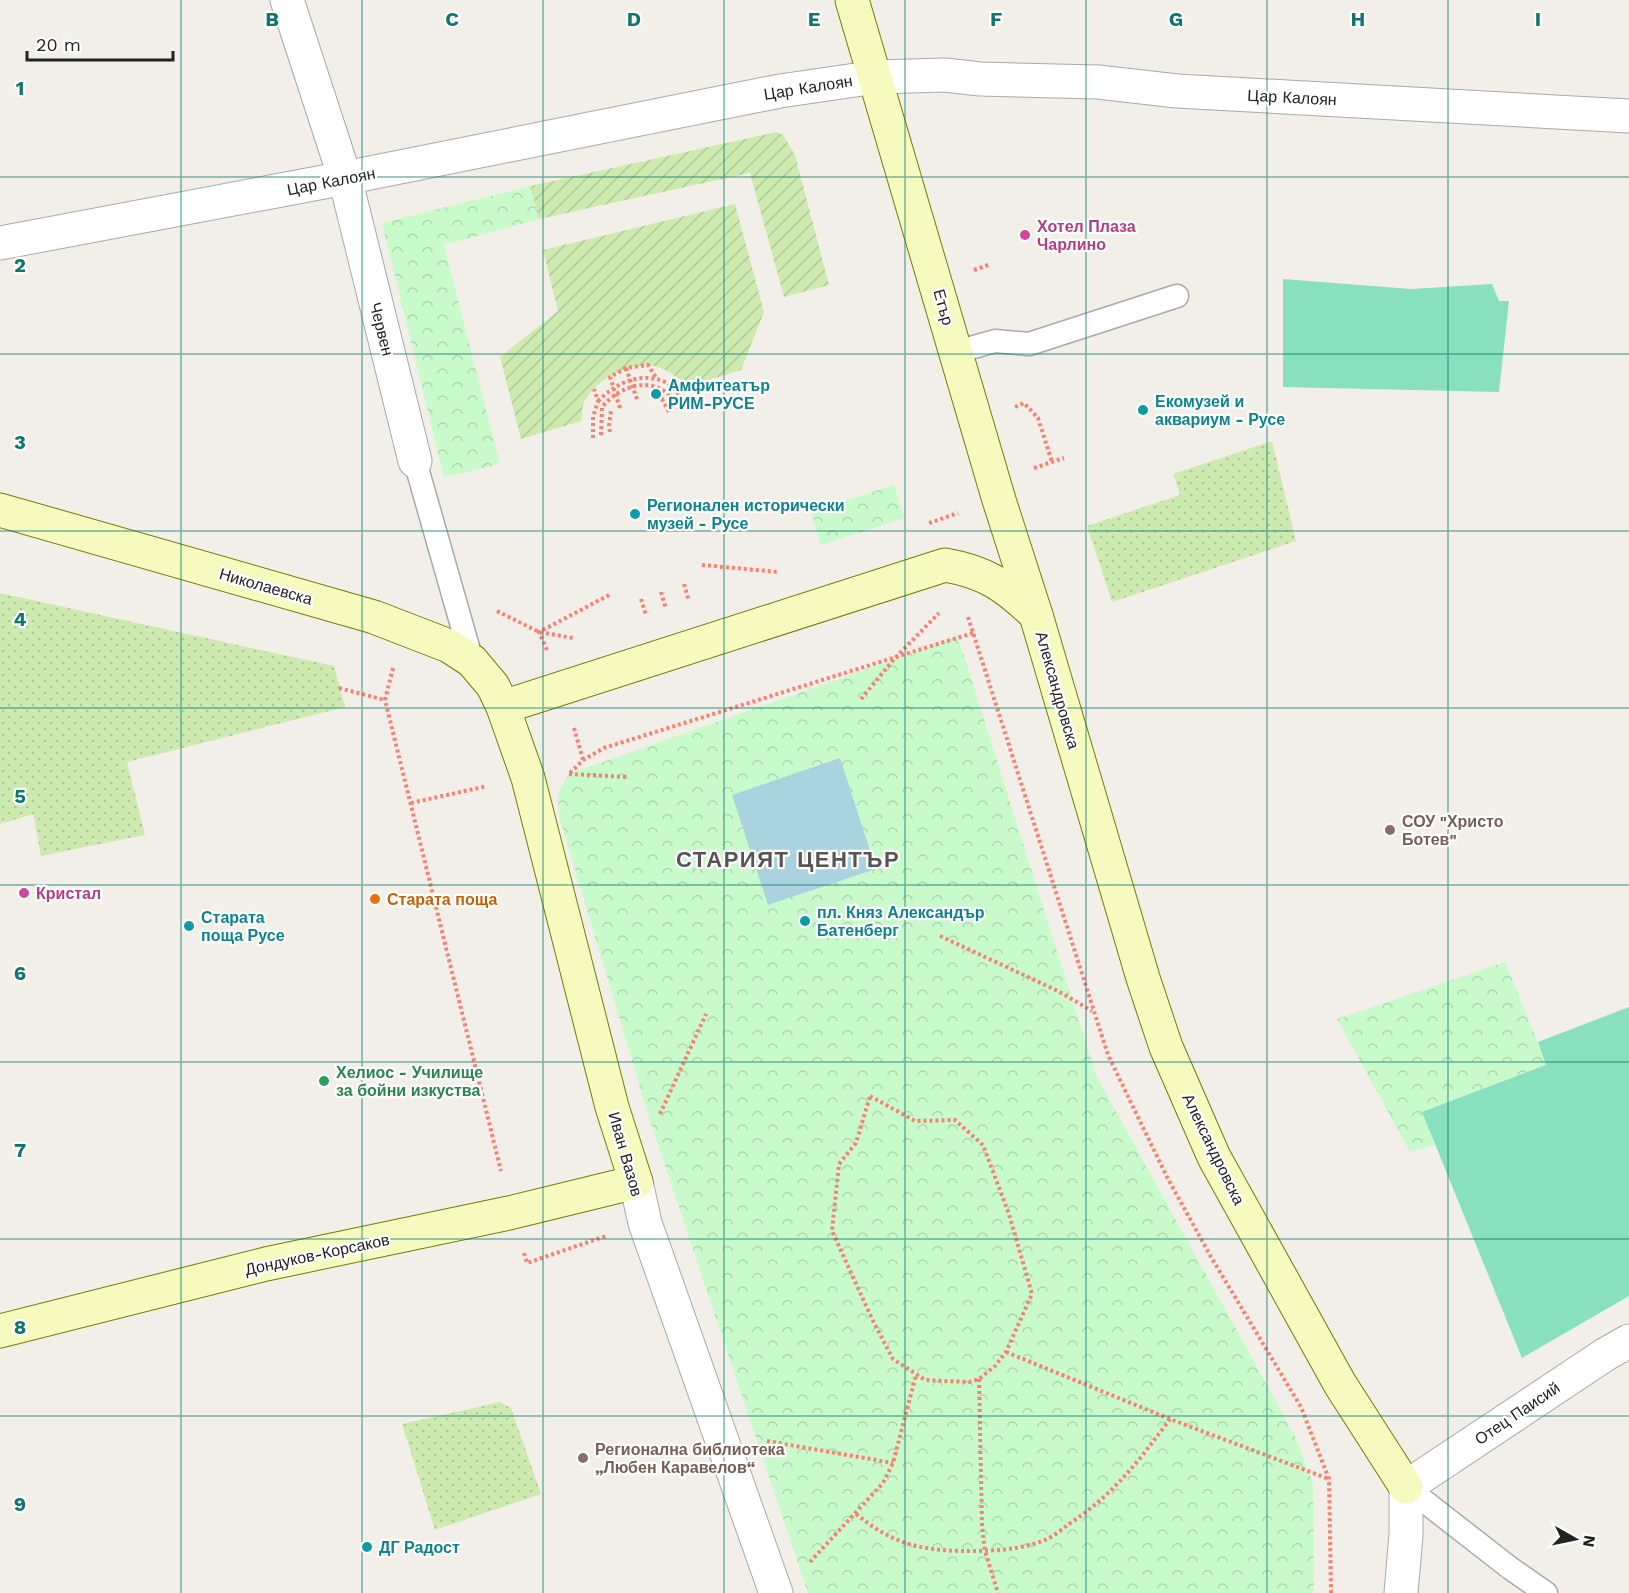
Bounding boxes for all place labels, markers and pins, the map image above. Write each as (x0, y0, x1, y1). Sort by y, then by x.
place label: Хотел Плаза Чарлино (1037, 217, 1136, 254)
marker: Хотел Плаза Чарлино (1018, 228, 1032, 242)
place label: Амфитеатър РИМ-РУСЕ (668, 376, 770, 413)
marker: Амфитеатър РИМ-РУСЕ (649, 387, 663, 401)
place label: Екомузей и аквариум - Русе (1155, 392, 1285, 429)
marker: Екомузей и аквариум - Русе (1136, 403, 1150, 417)
place label: Регионален исторически музей - Русе (647, 496, 845, 533)
marker: Регионален исторически музей - Русе (628, 507, 642, 521)
place label: СОУ "Христо Ботев" (1402, 812, 1504, 849)
marker: СОУ "Христо Ботев" (1383, 823, 1397, 837)
place label: Кристал (36, 884, 101, 903)
marker: Кристал (17, 886, 31, 900)
place label: Старата поща (387, 890, 497, 909)
marker: Старата поща (368, 892, 382, 906)
place label: пл. Княз Александър Батенберг (817, 903, 985, 940)
place label: Старата поща Русе (201, 908, 285, 945)
marker: пл. Княз Александър Батенберг (798, 914, 812, 928)
marker: Старата поща Русе (182, 919, 196, 933)
place label: Хелиос - Училище за бойни изкуства (336, 1063, 483, 1100)
marker: Хелиос - Училище за бойни изкуства (317, 1074, 331, 1088)
place label: Регионална библиотека „Любен Каравелов“ (595, 1440, 785, 1477)
marker: Регионална библиотека „Любен Каравелов“ (576, 1451, 590, 1465)
place label: ДГ Радост (379, 1538, 460, 1557)
marker: ДГ Радост (360, 1540, 374, 1554)

